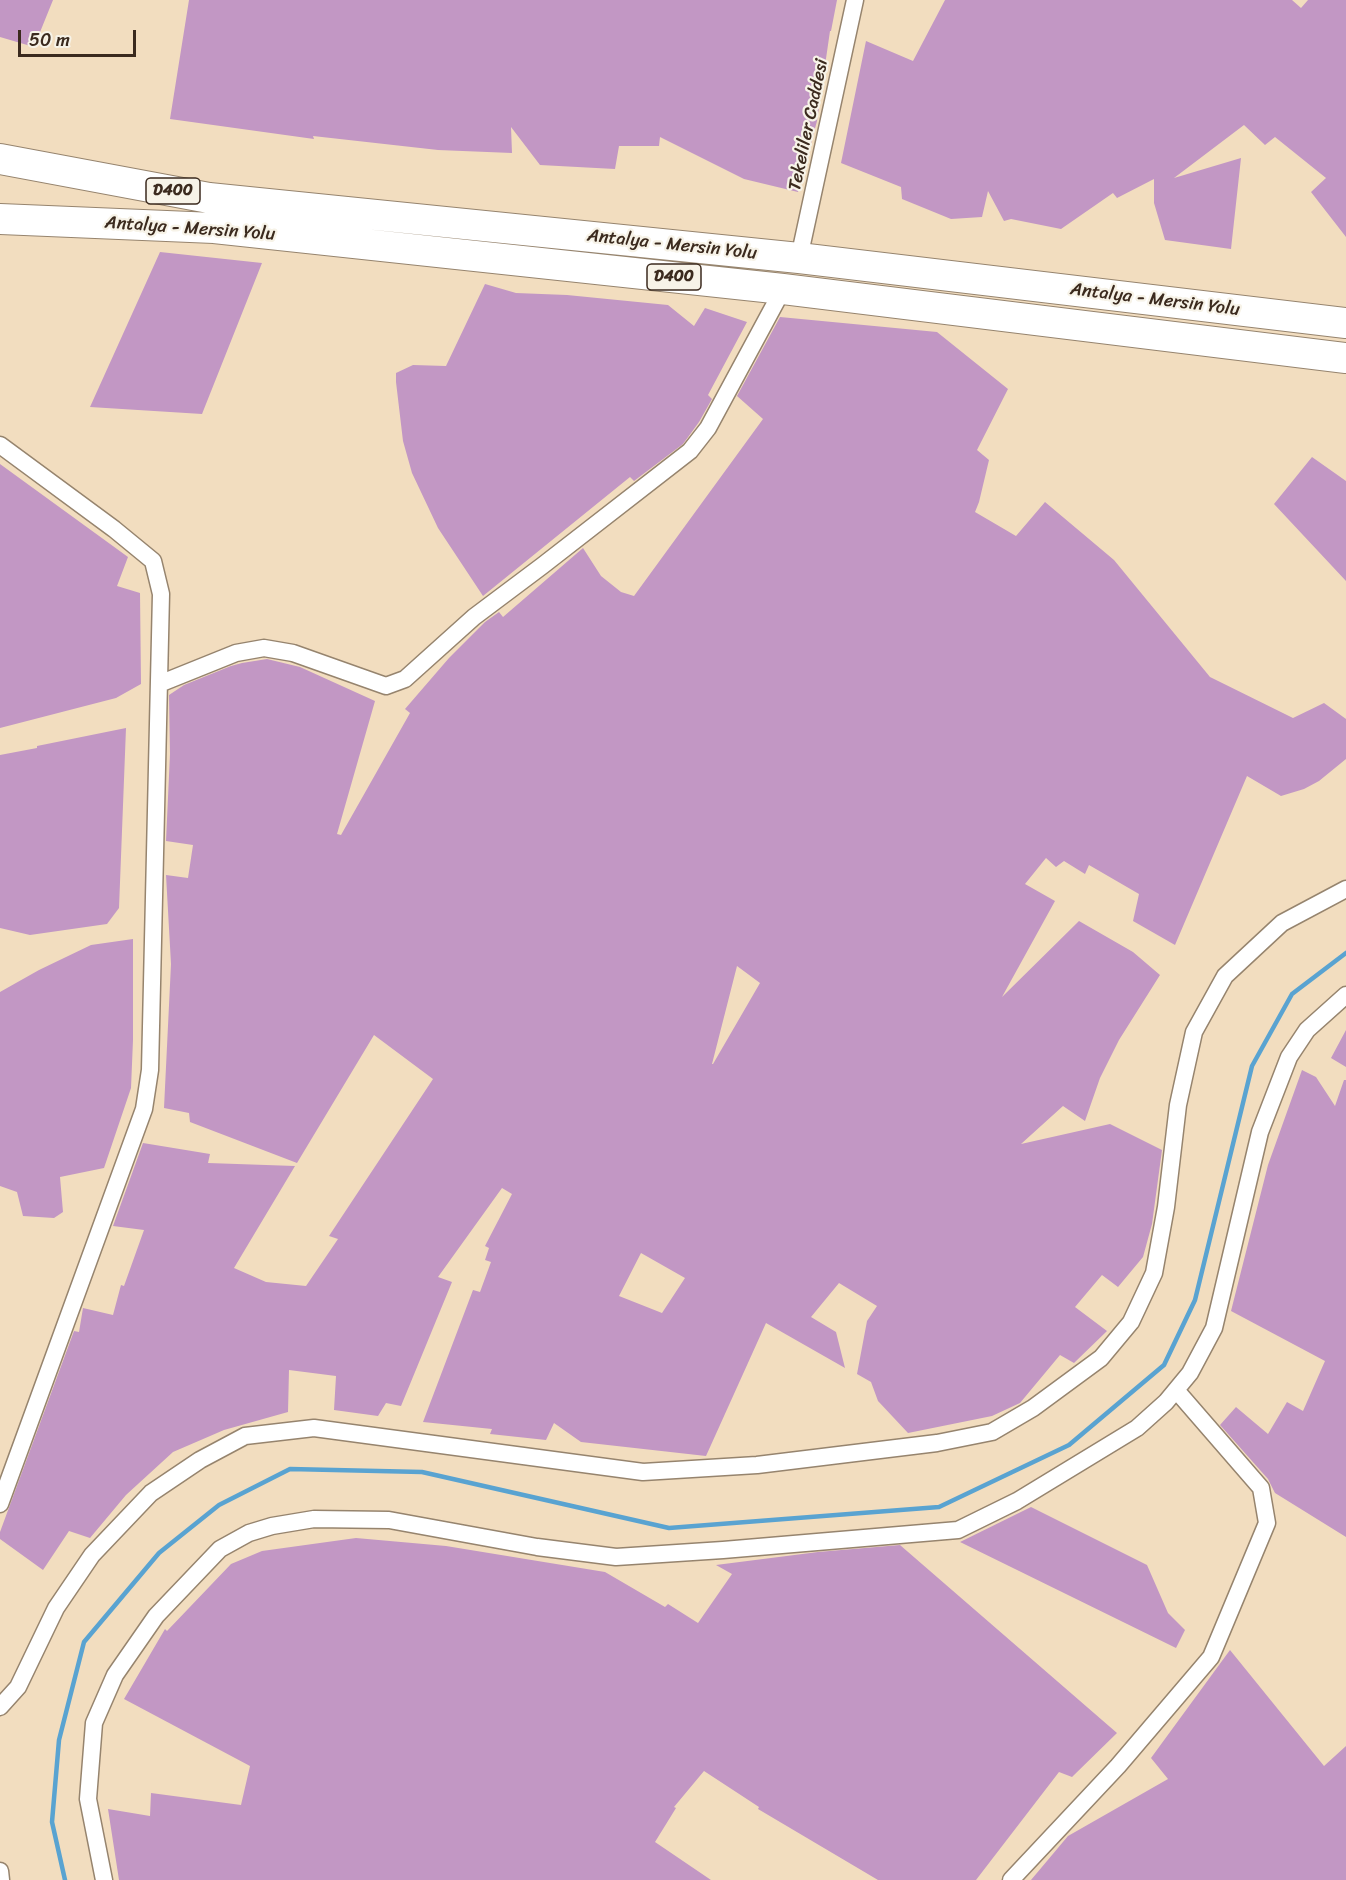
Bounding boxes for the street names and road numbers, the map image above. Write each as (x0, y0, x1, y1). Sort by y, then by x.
street label: Tekeliler Caddesi (785, 57, 833, 193)
road number: D400 (146, 178, 200, 204)
street label: Antalya - Mersin Yolu (104, 212, 276, 246)
street label: Antalya - Mersin Yolu (586, 225, 758, 265)
road number: D400 (647, 264, 701, 290)
street label: Antalya - Mersin Yolu (1069, 279, 1241, 321)

